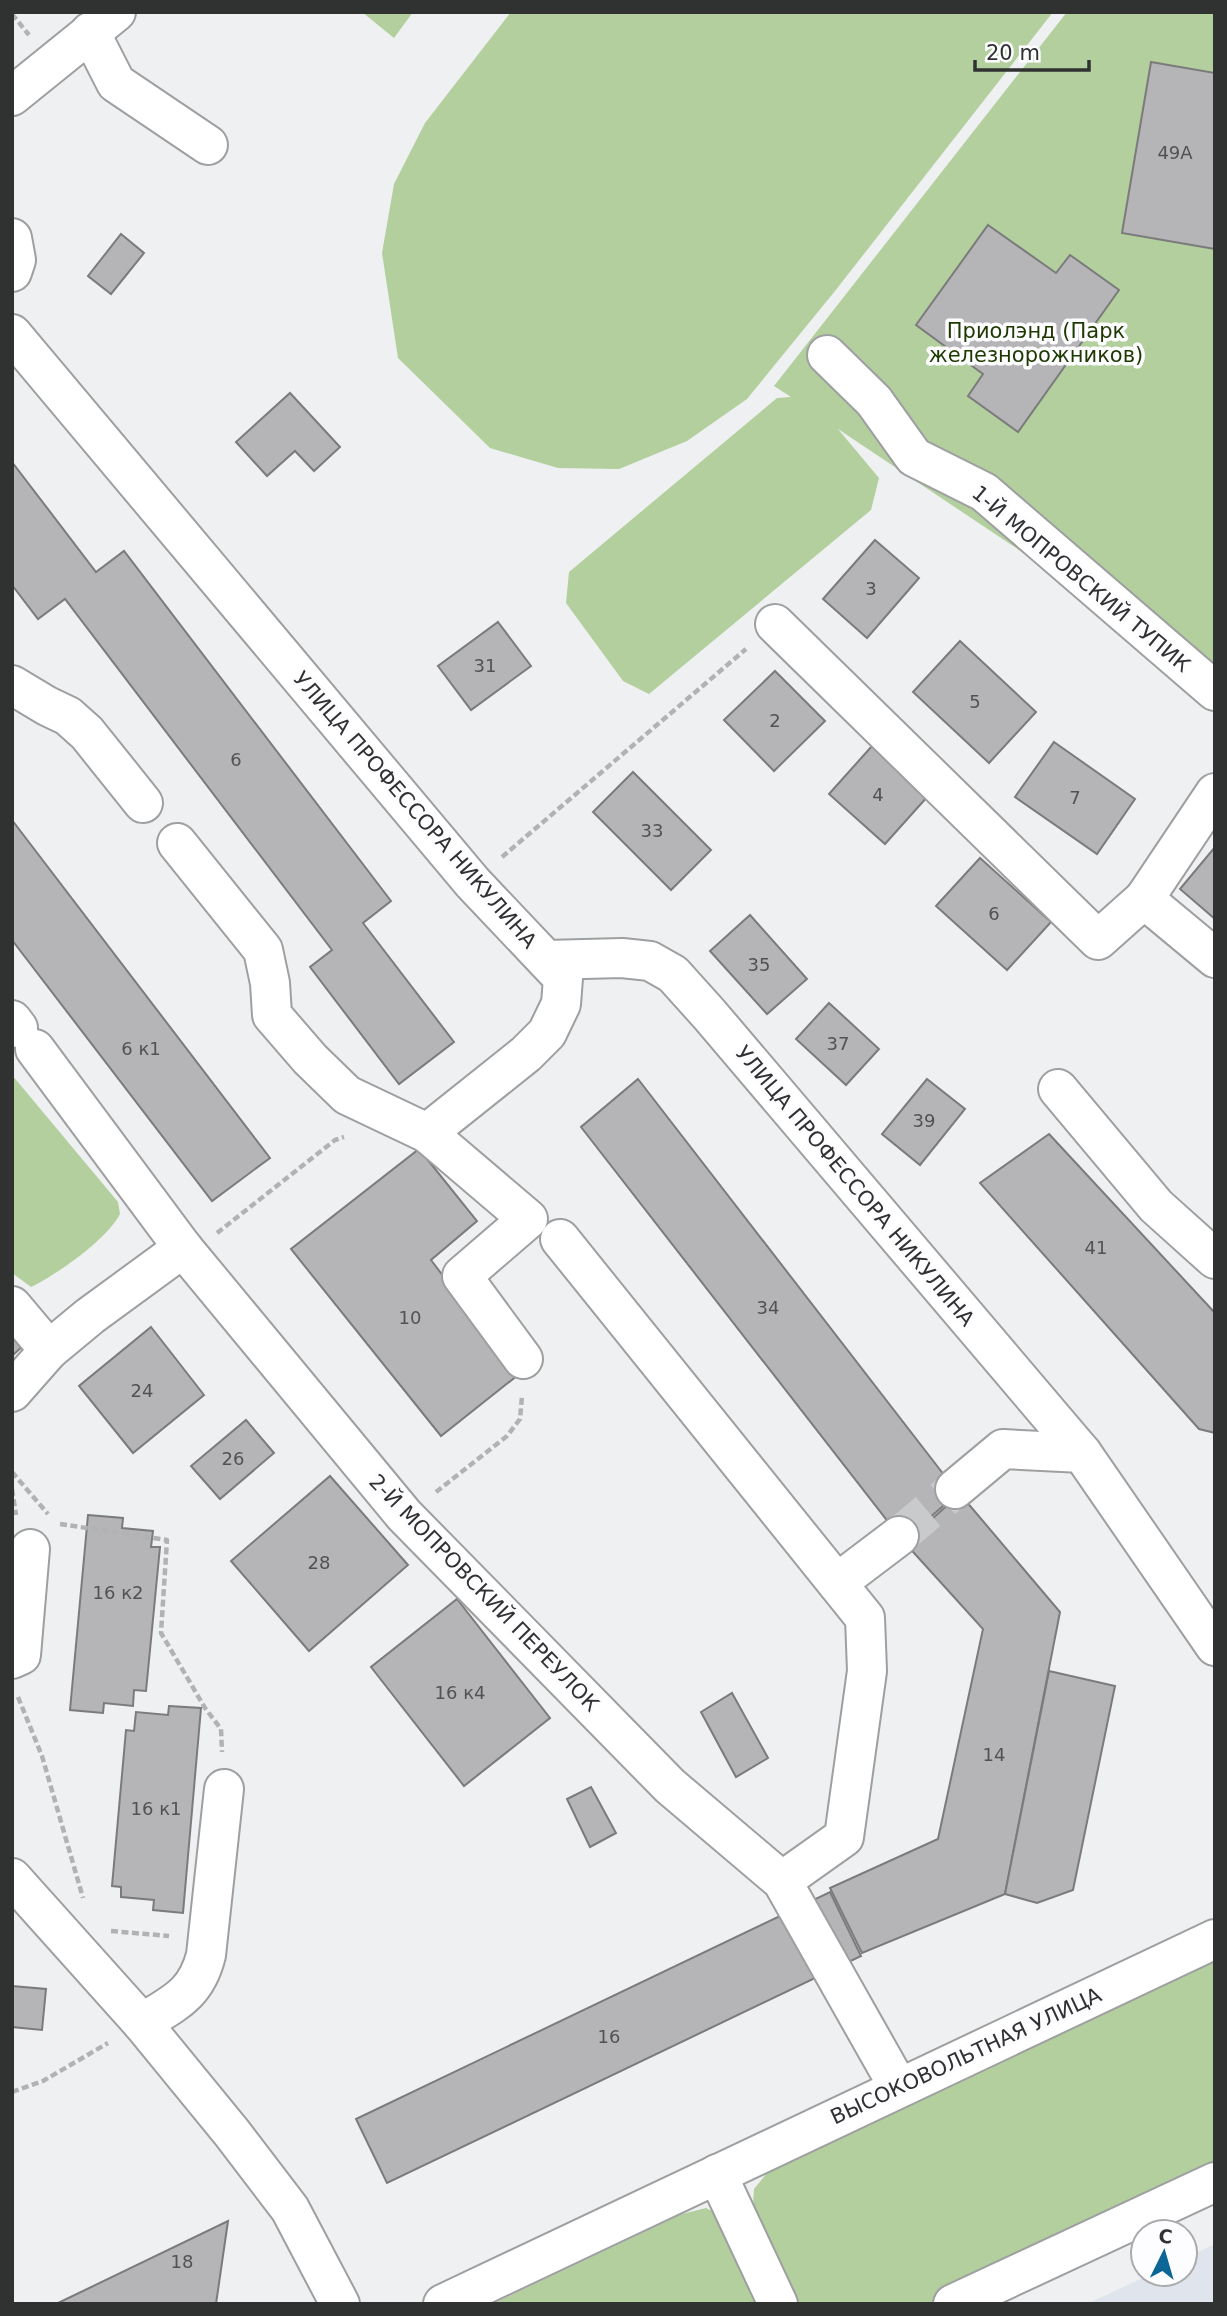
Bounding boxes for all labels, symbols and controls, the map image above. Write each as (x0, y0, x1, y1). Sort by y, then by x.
scale bar (975, 28, 1089, 72)
text: 20 m (986, 41, 1040, 65)
house number: 49А (1157, 142, 1193, 163)
park label: Приолэнд (Парк железнорожников) (929, 319, 1143, 367)
street label: 1-Й МОПРОВСКИЙ ТУПИК (967, 480, 1196, 677)
house number: 3 (865, 578, 877, 599)
house number: 31 (474, 655, 496, 676)
street label: УЛИЦА ПРОФЕССОРА НИКУЛИНА (288, 667, 542, 954)
house number: 5 (969, 691, 981, 712)
house number: 2 (769, 710, 781, 731)
house number: 6 (230, 749, 242, 770)
house number: 4 (872, 784, 884, 805)
house number: 7 (1069, 787, 1081, 808)
house number: 33 (641, 820, 663, 841)
house number: 6 (988, 903, 1000, 924)
house number: 35 (748, 954, 770, 975)
house number: 37 (827, 1033, 849, 1054)
house number: 6 к1 (121, 1038, 161, 1059)
street label: УЛИЦА ПРОФЕССОРА НИКУЛИНА (731, 1041, 980, 1331)
house number: 39 (913, 1110, 935, 1131)
house number: 41 (1085, 1237, 1107, 1258)
house number: 34 (757, 1297, 779, 1318)
house number: 10 (399, 1307, 421, 1328)
house number: 24 (131, 1380, 153, 1401)
house number: 26 (222, 1448, 244, 1469)
street label: 2-Й МОПРОВСКИЙ ПЕРЕУЛОК (364, 1469, 605, 1717)
house number: 28 (308, 1552, 330, 1573)
house number: 16 к2 (93, 1582, 143, 1603)
house number: 16 к4 (435, 1682, 485, 1703)
house number: 14 (983, 1744, 1005, 1765)
house number: 16 к1 (131, 1798, 181, 1819)
street label: ВЫСОКОВОЛЬТНАЯ УЛИЦА (827, 1982, 1106, 2129)
house number: 16 (598, 2026, 620, 2047)
north arrow (1129, 2218, 1199, 2288)
text: С (1158, 2224, 1173, 2248)
house number: 18 (171, 2251, 193, 2272)

